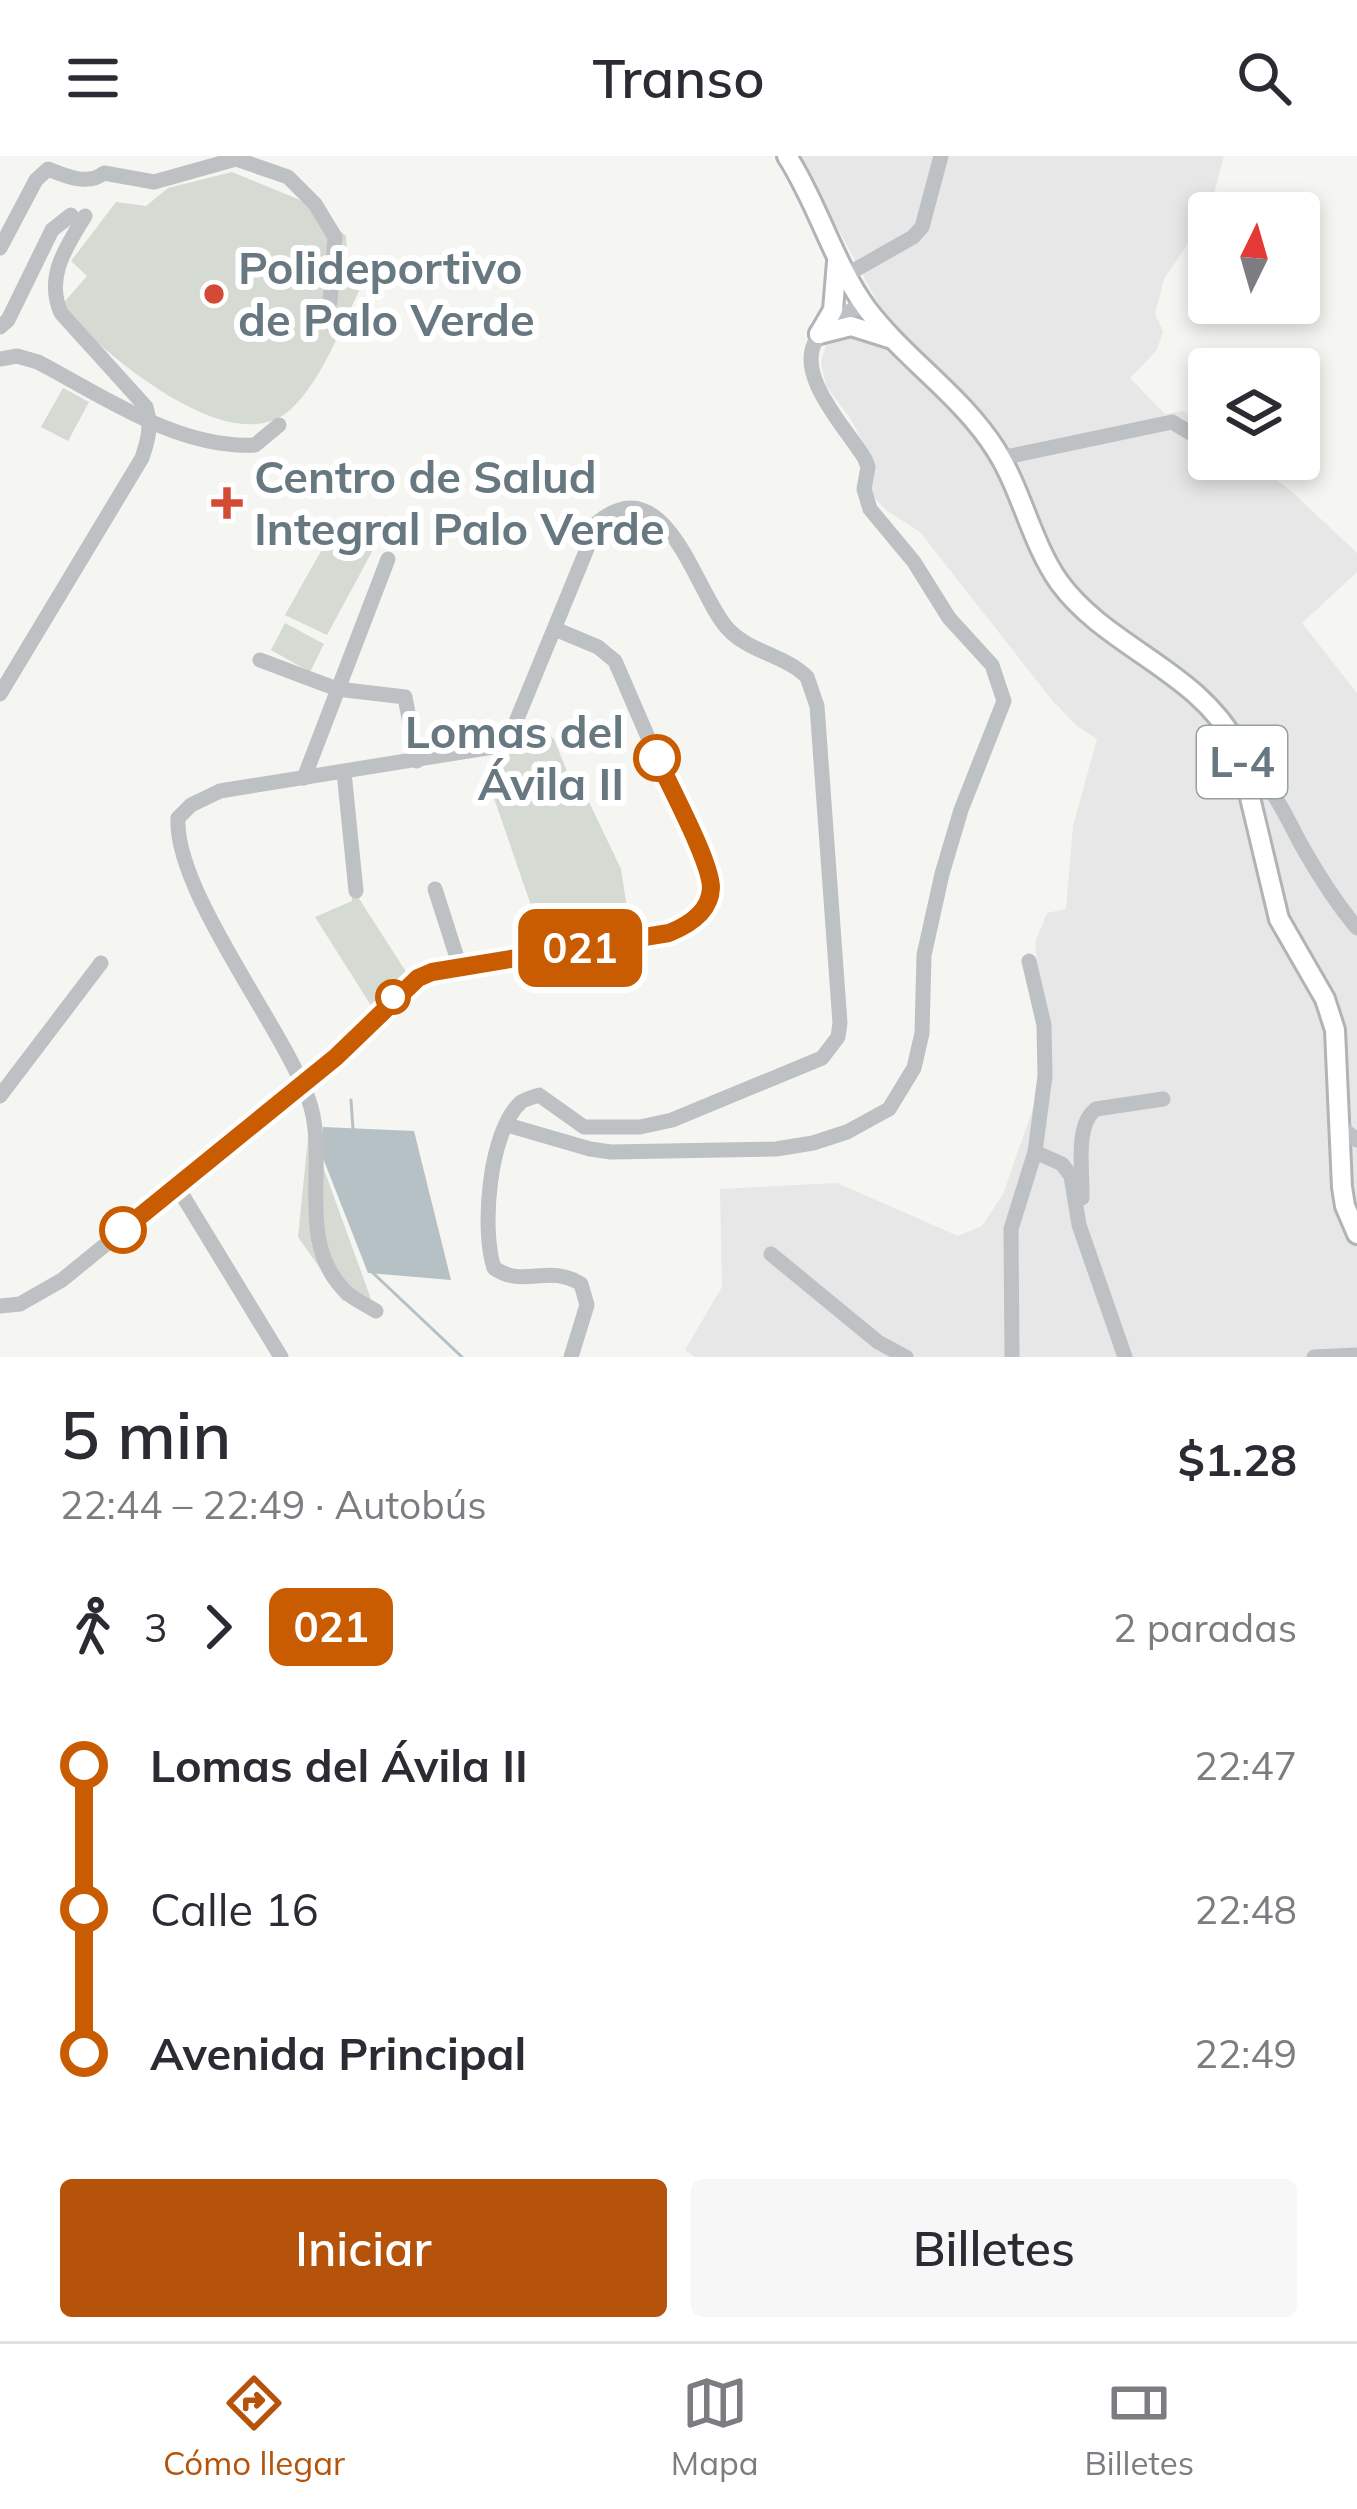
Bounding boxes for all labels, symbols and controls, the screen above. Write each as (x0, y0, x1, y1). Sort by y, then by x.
text: Transo (592, 44, 765, 112)
icon: menu (60, 45, 126, 111)
icon: search (1231, 45, 1297, 111)
north arrow (1188, 192, 1320, 324)
map controls (1188, 192, 1320, 480)
place label: Polideportivo de Palo Verde (238, 239, 535, 347)
marker: Polideportivo de Palo Verde (201, 281, 227, 307)
button: layers (1188, 348, 1320, 480)
place label: Centro de Salud Integral Palo Verde (254, 448, 665, 556)
marker: Centro de Salud Integral Palo Verde (211, 487, 243, 519)
place label: Lomas del Ávila II (405, 703, 624, 811)
road number: L-4 (1197, 726, 1287, 798)
marker: Lomas del Ávila II (635, 736, 679, 780)
line badge: 021 (511, 909, 649, 987)
text: 021 (542, 921, 618, 974)
unlabelled marker (377, 981, 409, 1013)
unlabelled marker (101, 1208, 145, 1252)
text: 5 min (60, 1393, 231, 1476)
text: $1.28 (1178, 1431, 1297, 1487)
text: 22:44 – 22:49 · Autobús (60, 1480, 487, 1529)
icon: walk (60, 1594, 126, 1660)
icon: forward (185, 1594, 251, 1660)
text: 021 (293, 1600, 369, 1653)
text: 3 (144, 1603, 167, 1652)
text: 2 paradas (1113, 1603, 1297, 1652)
text: Lomas del Ávila II (150, 1737, 528, 1793)
text: 22:47 (1195, 1741, 1297, 1790)
text: Calle 16 (150, 1881, 319, 1937)
text: 22:48 (1195, 1885, 1297, 1934)
text: Avenida Principal (150, 2025, 526, 2081)
text: 22:49 (1195, 2029, 1297, 2078)
button: Iniciar (60, 2179, 667, 2317)
button: Billetes (691, 2179, 1297, 2317)
tab: Cómo llegar (163, 2370, 345, 2483)
tab: Mapa (671, 2370, 759, 2483)
tab: Billetes (1084, 2370, 1194, 2483)

